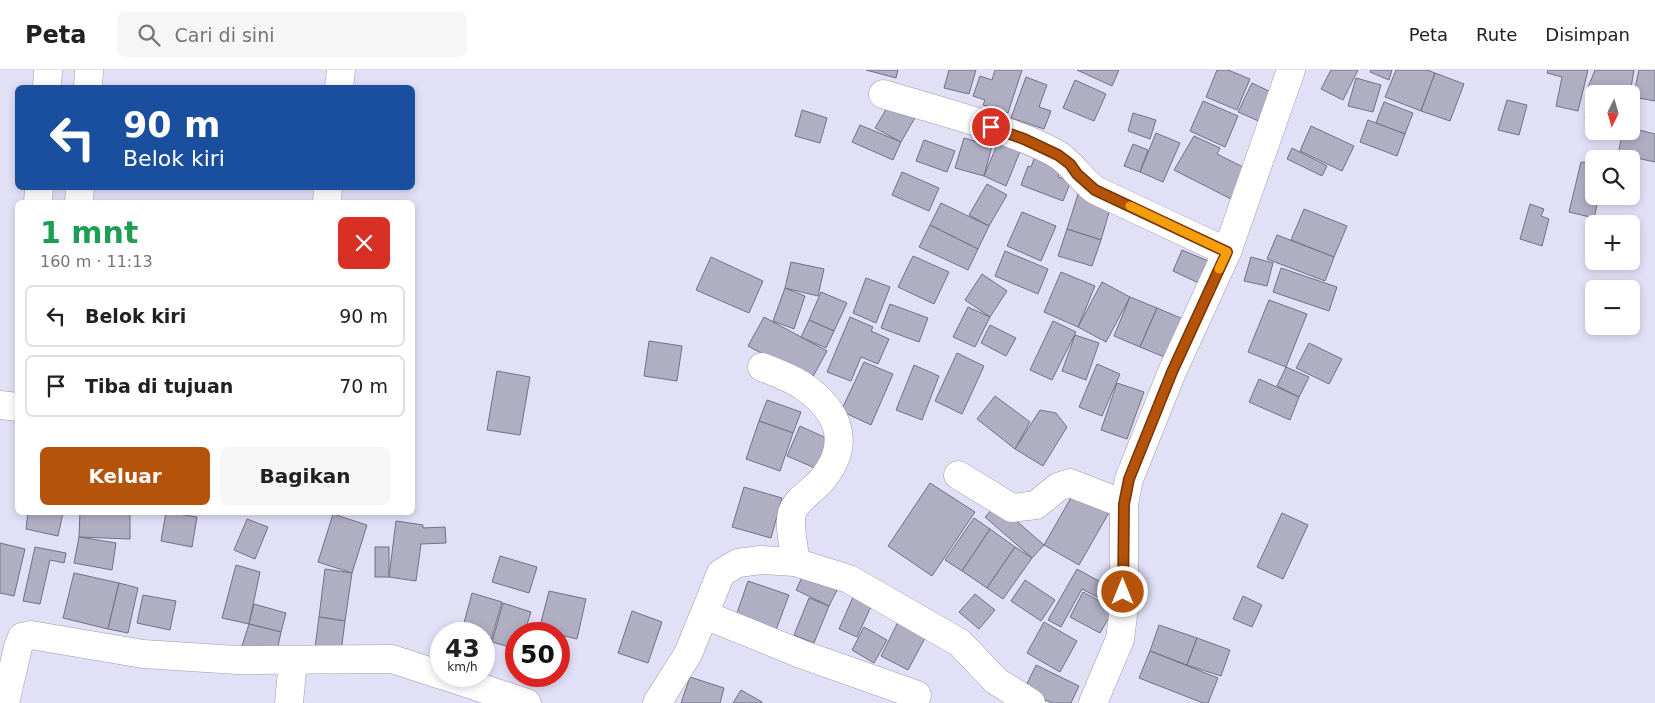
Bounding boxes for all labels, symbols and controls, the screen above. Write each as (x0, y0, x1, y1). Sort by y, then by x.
search box (117, 12, 467, 57)
text: Peta (25, 21, 87, 49)
icon: search (135, 21, 163, 49)
text: Cari di sini (175, 24, 274, 46)
text: Peta (1409, 24, 1448, 45)
text: Rute (1476, 24, 1517, 45)
text: Disimpan (1545, 24, 1630, 45)
north arrow (1585, 85, 1640, 140)
map controls (1585, 85, 1640, 335)
icon: left (40, 105, 105, 170)
text: 90 m (123, 105, 220, 145)
pin (970, 106, 1012, 148)
icon: arrive (977, 113, 1005, 141)
text: Belok kiri (123, 146, 225, 171)
button: search (1585, 150, 1640, 205)
text: 1 mnt (40, 215, 138, 250)
button: + (1585, 215, 1640, 270)
button: close (338, 217, 390, 269)
text: 160 m · 11:13 (40, 252, 153, 271)
button: − (1585, 280, 1640, 335)
icon: left (42, 302, 70, 330)
text: Belok kiri (85, 305, 186, 327)
text: 90 m (339, 305, 388, 327)
icon: arrive (42, 372, 70, 400)
text: Tiba di tujuan (85, 375, 233, 397)
text: 70 m (339, 375, 388, 397)
button: Keluar (40, 447, 210, 505)
button: Bagikan (220, 447, 390, 505)
position arrow (1096, 565, 1148, 617)
speed limit sign: 50 (505, 622, 570, 687)
text: 43 (445, 634, 480, 663)
text: km/h (447, 660, 478, 674)

